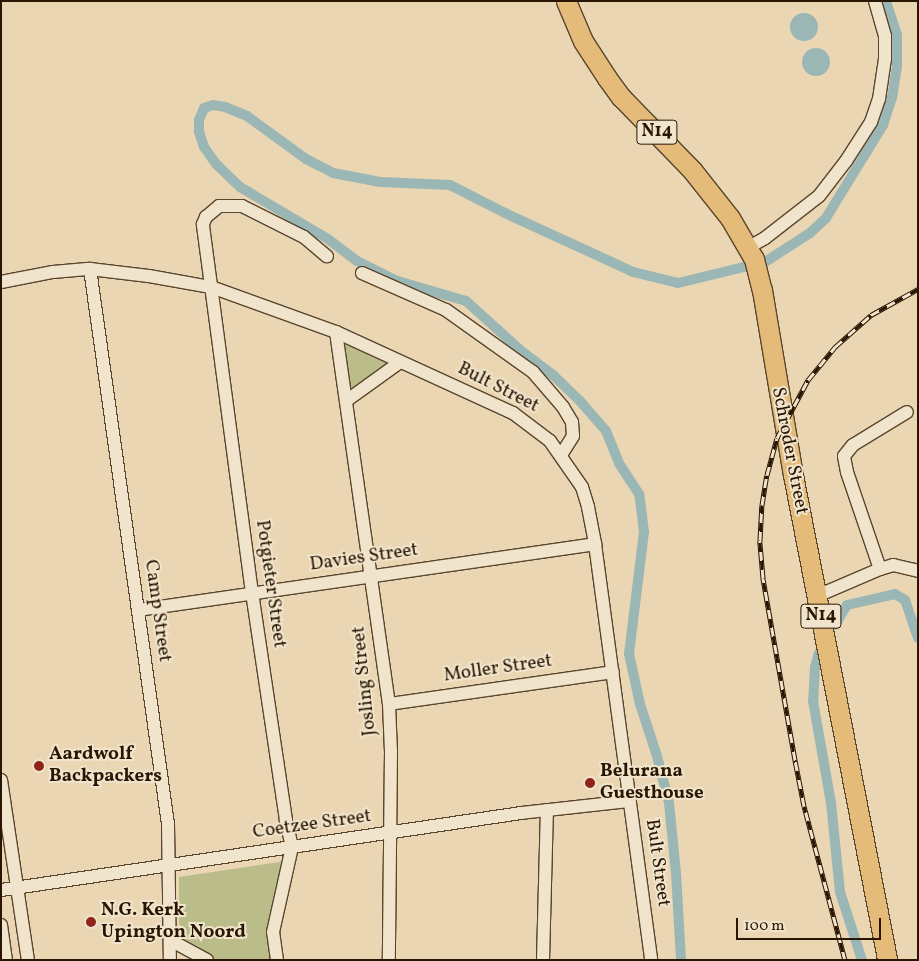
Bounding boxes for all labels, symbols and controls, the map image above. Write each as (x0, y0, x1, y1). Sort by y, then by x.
road number: N14 (636, 116, 678, 148)
street label: Bult Street (453, 358, 543, 418)
street label: Schroder Street (765, 385, 813, 517)
street label: Potgieter Street (250, 519, 290, 649)
street label: Davies Street (308, 539, 420, 577)
street label: Camp Street (139, 558, 175, 664)
road number: N14 (800, 600, 842, 632)
street label: Josling Street (348, 625, 382, 737)
street label: Moller Street (442, 650, 554, 688)
place label: Aardwolf Backpackers (49, 744, 162, 788)
marker: Aardwolf Backpackers (33, 760, 45, 772)
place label: Belurana Guesthouse (600, 761, 704, 805)
marker: Belurana Guesthouse (584, 777, 596, 789)
street label: Coetzee Street (251, 805, 373, 845)
street label: Bult Street (640, 818, 674, 908)
place label: N.G. Kerk Upington Noord (101, 900, 246, 944)
scale bar (739, 908, 884, 940)
marker: N.G. Kerk Upington Noord (85, 916, 97, 928)
text: 100 m (744, 916, 784, 937)

